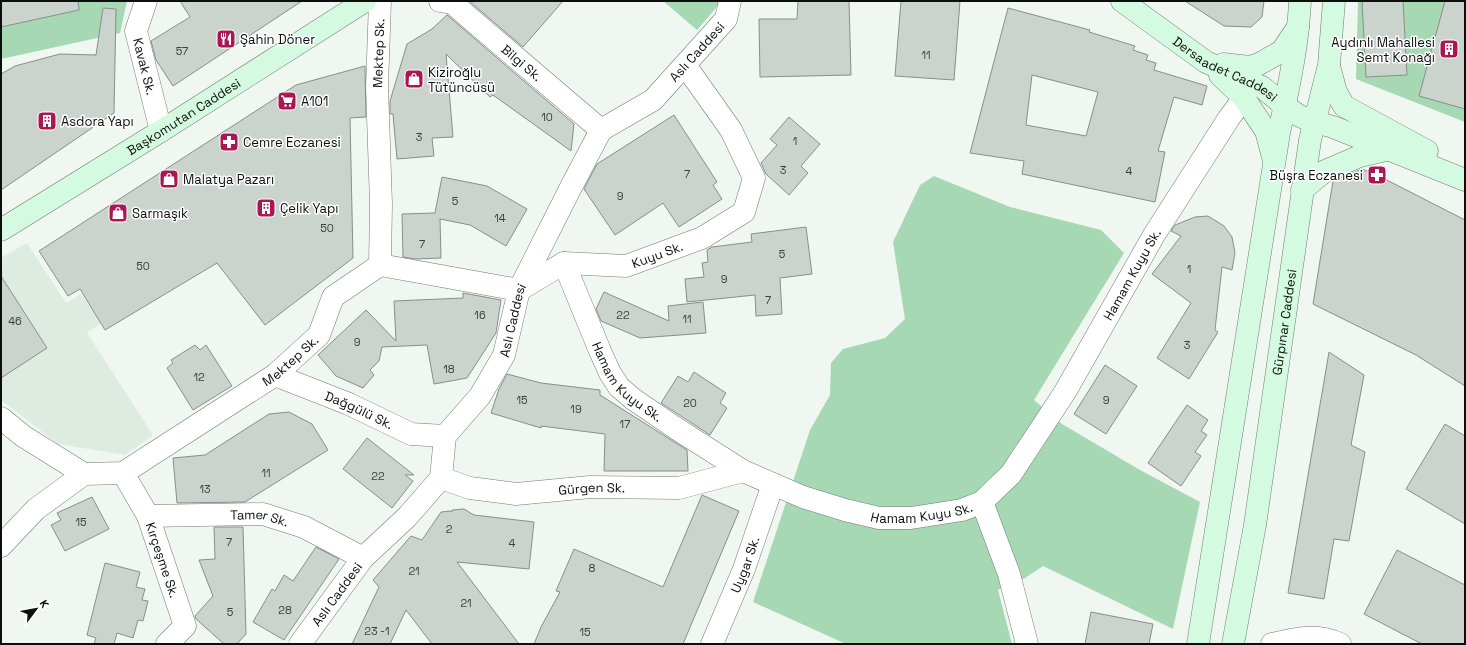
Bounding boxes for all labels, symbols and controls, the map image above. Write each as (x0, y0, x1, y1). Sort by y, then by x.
street label: Mektep Sk. (368, 18, 388, 88)
street label: Aslı Caddesi (665, 18, 728, 85)
restaurant icon: Şahin Döner (215, 28, 237, 50)
place label: Şahin Döner (240, 31, 315, 48)
street label: Dersaadet Caddesi (1170, 32, 1281, 105)
place label: Aydınlı Mahallesi Semt Konağı (1331, 34, 1435, 66)
street label: Kavak Sk. (130, 36, 160, 96)
building icon: Aydınlı Mahallesi Semt Konağı (1438, 38, 1460, 60)
street label: Bilgi Sk. (498, 40, 546, 85)
house number: 57 (176, 44, 188, 58)
house number: 11 (921, 48, 931, 62)
place label: Kiziroğlu Tütüncüsü (428, 64, 495, 96)
shop icon: Kiziroğlu Tütüncüsü (403, 68, 425, 90)
street label: Başkomutan Caddesi (123, 74, 244, 159)
supermarket icon: A101 (276, 90, 298, 112)
place label: A101 (301, 93, 328, 110)
building icon: Asdora Yapı (36, 110, 58, 132)
house number: 10 (541, 110, 553, 124)
place label: Asdora Yapı (61, 113, 134, 130)
house number: 3 (416, 130, 423, 144)
pharmacy icon: Cemre Eczanesi (218, 131, 240, 153)
place label: Cemre Eczanesi (243, 134, 341, 151)
house number: 1 (793, 134, 797, 148)
house number: 3 (780, 163, 787, 177)
house number: 4 (1126, 164, 1133, 178)
pharmacy icon: Büşra Eczanesi (1366, 164, 1388, 186)
house number: 7 (684, 167, 690, 181)
place label: Büşra Eczanesi (1269, 167, 1363, 184)
shop icon: Malatya Pazarı (158, 168, 180, 190)
place label: Malatya Pazarı (183, 171, 274, 188)
house number: 9 (617, 189, 624, 203)
house number: 5 (452, 194, 459, 208)
building icon: Çelik Yapı (255, 197, 277, 219)
place label: Çelik Yapı (280, 200, 339, 217)
shop icon: Sarmaşık (107, 202, 129, 224)
place label: Sarmaşık (132, 205, 188, 222)
house number: 14 (494, 211, 506, 225)
house number: 50 (320, 221, 334, 235)
street label: Hamam Kuyu Sk. (1099, 225, 1164, 323)
house number: 7 (419, 237, 425, 251)
street label: Kuyu Sk. (629, 237, 685, 272)
house number: 5 (779, 247, 786, 261)
house number: 50 (136, 259, 150, 273)
house number: 1 (1187, 262, 1191, 276)
street label: Gürpınar Caddesi (1268, 268, 1300, 376)
house number: 9 (721, 272, 728, 286)
street label: Aslı Caddesi (495, 280, 529, 359)
house number: 7 (765, 293, 771, 307)
house number: 16 (474, 308, 486, 322)
house number: 22 (616, 308, 630, 322)
house number: 11 (682, 312, 692, 326)
house number: 46 (8, 314, 22, 328)
street label: Mektep Sk. (259, 331, 322, 390)
house number: 9 (354, 335, 361, 349)
house number: 3 (1184, 338, 1191, 352)
street label: Hamam Kuyu Sk. (589, 339, 666, 425)
house number: 18 (443, 362, 455, 376)
house number: 12 (193, 370, 205, 384)
street label: Dağgülü Sk. (322, 387, 396, 433)
house number: 15 (516, 393, 528, 407)
house number: 9 (1103, 393, 1110, 407)
house number: 20 (683, 396, 697, 410)
house number: 19 (570, 402, 582, 416)
house number: 17 (620, 417, 630, 431)
house number: 11 (261, 466, 271, 480)
house number: 22 (371, 469, 385, 483)
street label: Gürgen Sk. (557, 478, 625, 498)
house number: 13 (199, 482, 211, 496)
street label: Hamam Kuyu Sk. (869, 498, 975, 527)
street label: Tamer Sk. (230, 505, 291, 530)
house number: 15 (75, 515, 87, 529)
street label: Kırçeşme Sk. (142, 520, 183, 600)
house number: 2 (446, 522, 453, 536)
street label: Uygar Sk. (726, 534, 763, 595)
house number: 7 (226, 535, 232, 549)
house number: 4 (509, 536, 516, 550)
street label: Aslı Caddesi (308, 559, 366, 629)
house number: 8 (589, 561, 596, 575)
house number: 21 (408, 564, 420, 578)
north arrow (16, 589, 56, 629)
house number: 21 (460, 596, 472, 610)
text: K (37, 597, 52, 610)
house number: 28 (278, 603, 292, 617)
house number: 5 (227, 605, 234, 619)
house number: 23 -1 (364, 624, 390, 638)
house number: 15 (579, 625, 591, 639)

